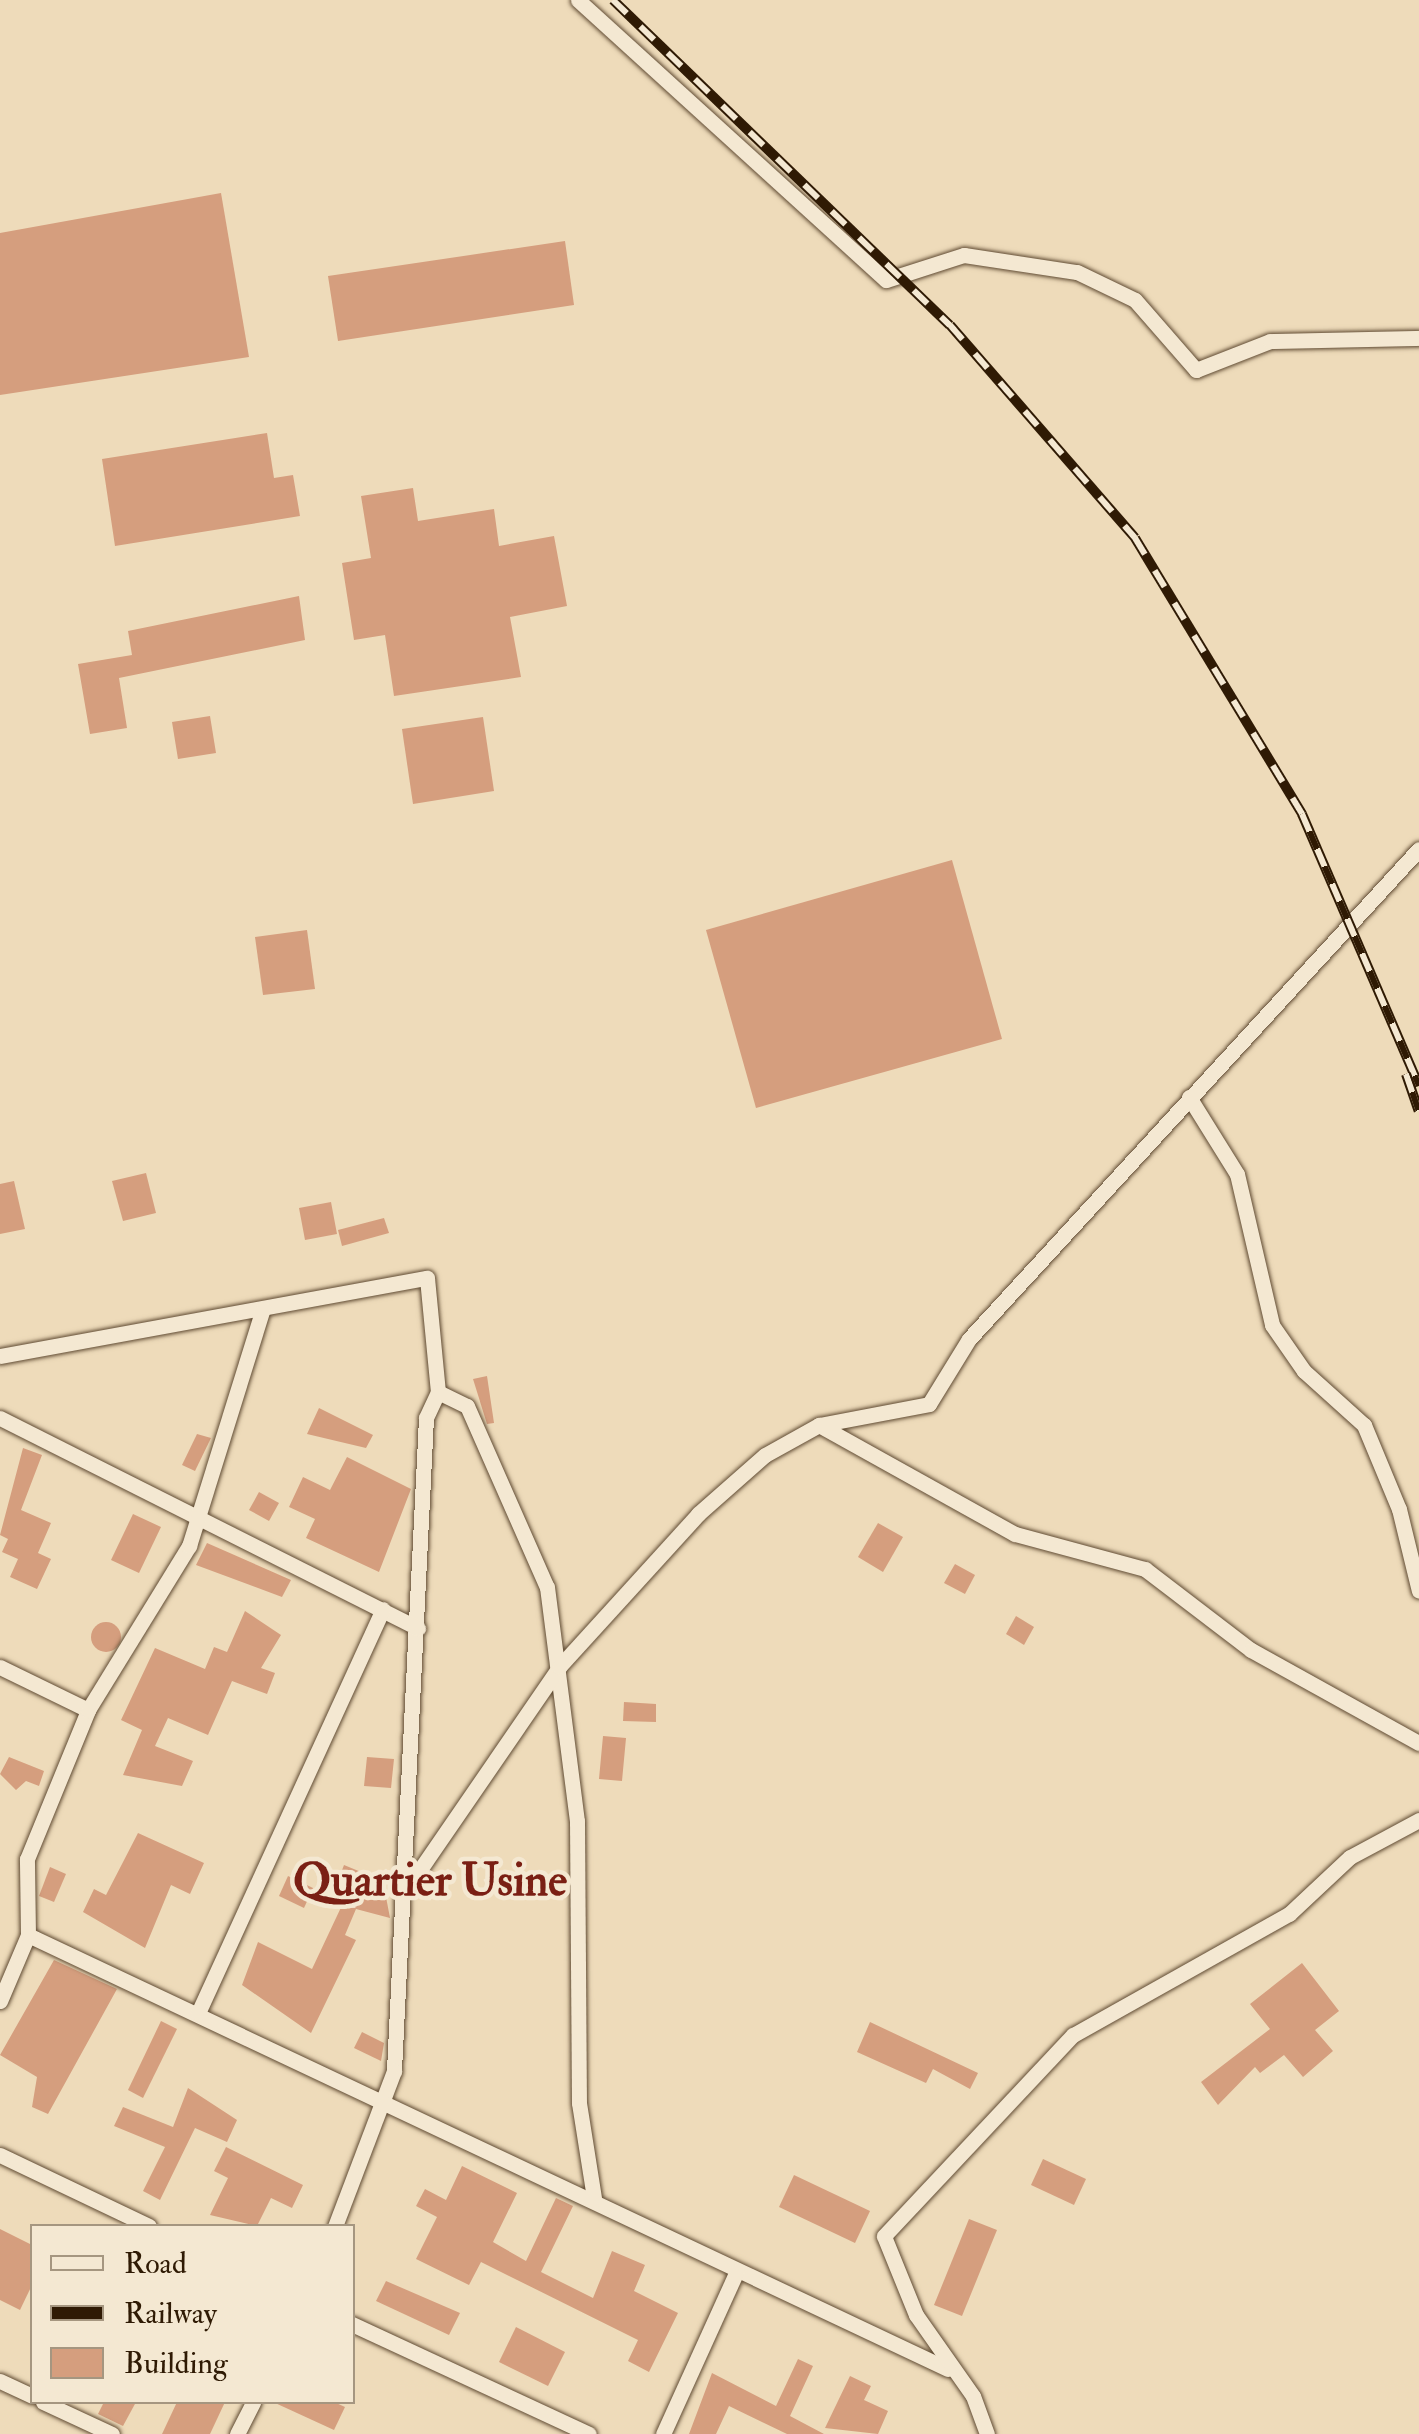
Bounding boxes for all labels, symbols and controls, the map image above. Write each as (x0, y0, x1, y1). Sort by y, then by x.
district label: Quartier Usine (293, 1855, 567, 1909)
legend (30, 2224, 355, 2404)
text: Road (124, 2245, 187, 2282)
text: Railway (124, 2295, 217, 2332)
text: Building (124, 2345, 228, 2382)

